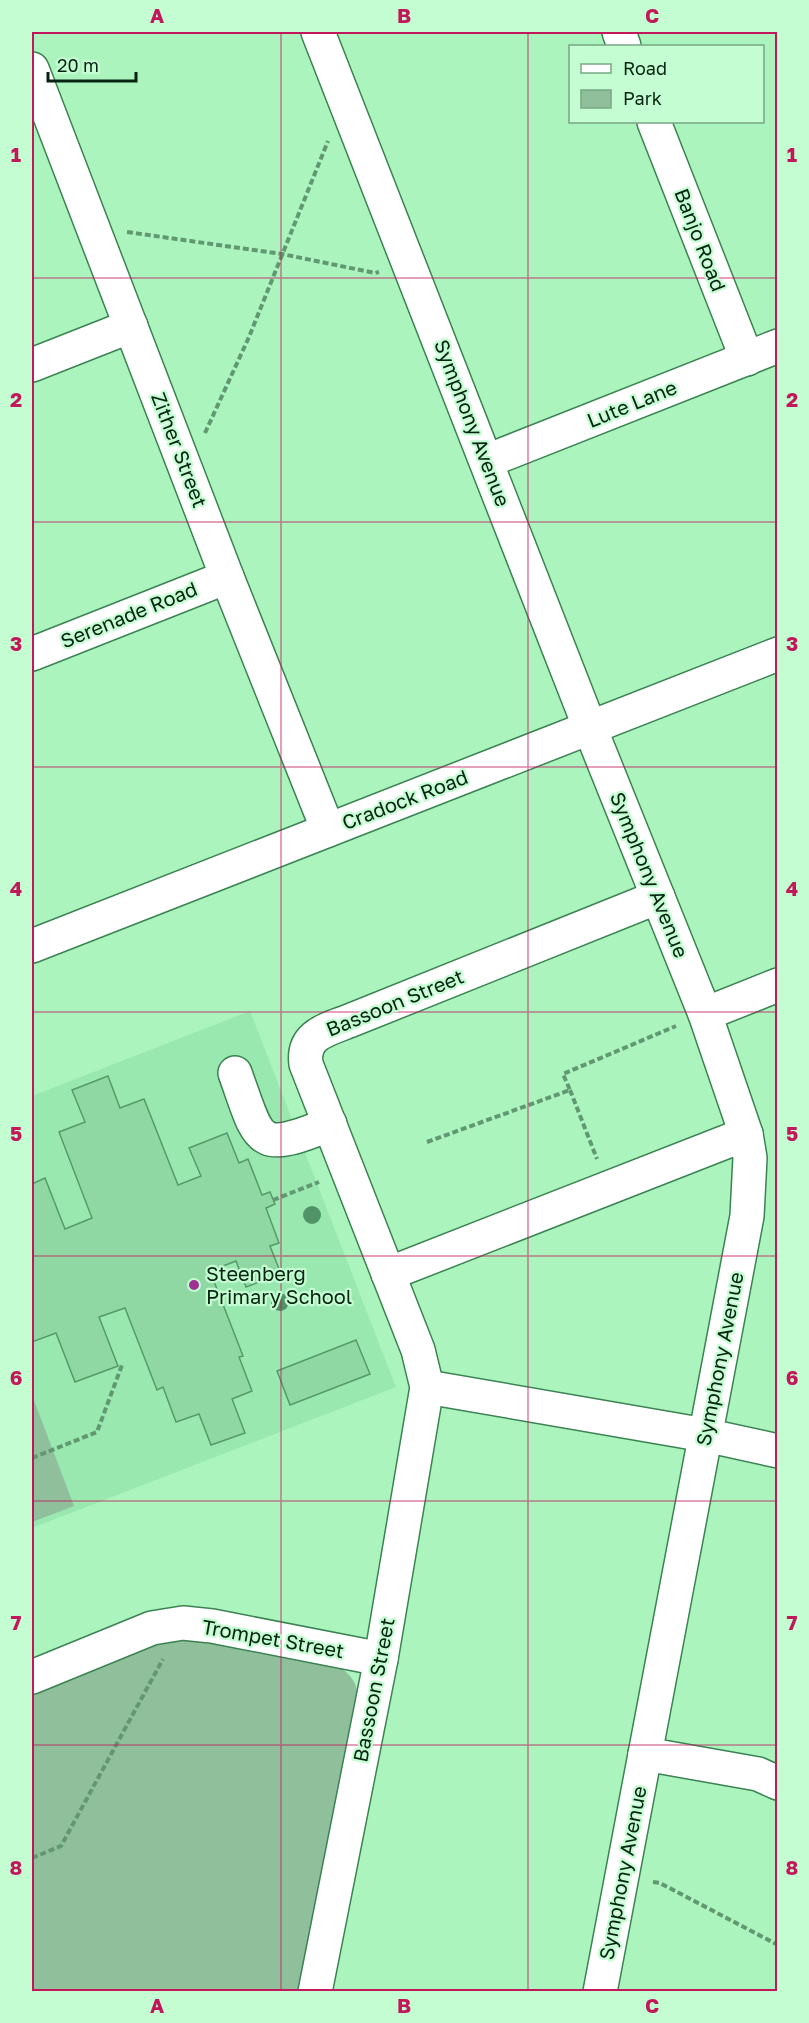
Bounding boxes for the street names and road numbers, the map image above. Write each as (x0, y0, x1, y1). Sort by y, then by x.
street label: Banjo Road (670, 185, 732, 295)
street label: Symphony Avenue (430, 336, 516, 509)
street label: Lute Lane (583, 374, 680, 432)
street label: Zither Street (147, 389, 213, 511)
street label: Serenade Road (57, 576, 200, 652)
street label: Cradock Road (338, 764, 471, 834)
street label: Symphony Avenue (606, 788, 694, 961)
street label: Bassoon Street (322, 964, 467, 1041)
street label: Symphony Avenue (690, 1270, 748, 1448)
street label: Trompet Street (200, 1614, 346, 1662)
street label: Bassoon Street (347, 1616, 399, 1764)
street label: Symphony Avenue (593, 1784, 651, 1962)

